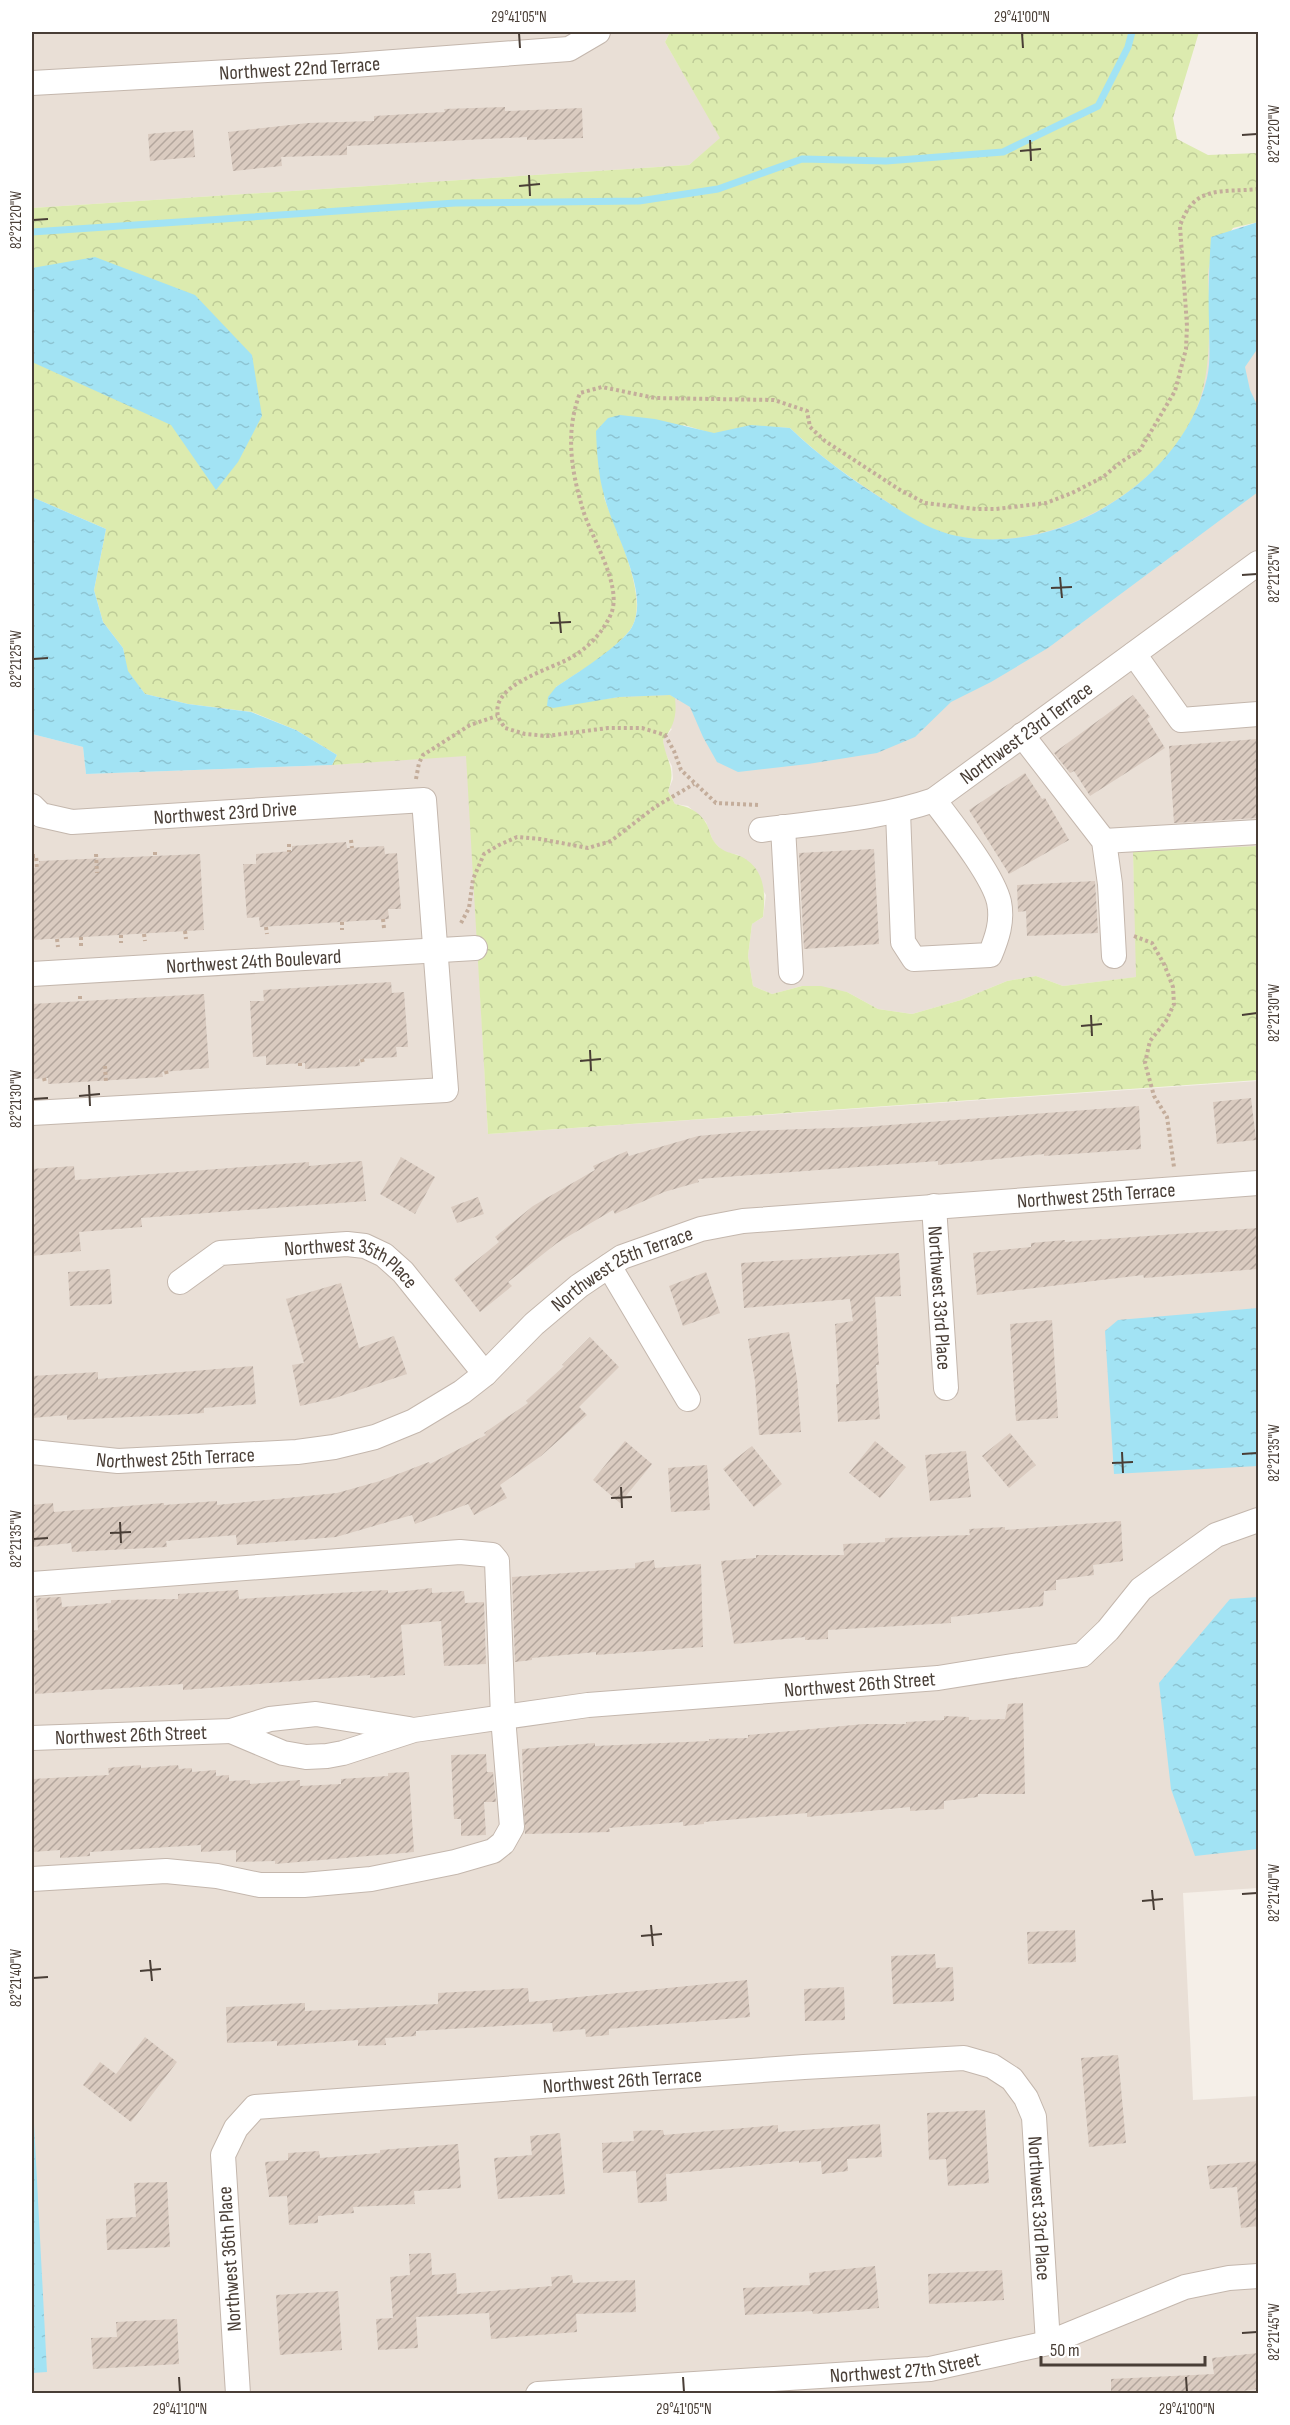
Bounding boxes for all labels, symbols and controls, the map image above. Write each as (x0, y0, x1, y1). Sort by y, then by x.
text: 29°41'05"N (491, 8, 547, 27)
text: 29°41'00"N (994, 8, 1050, 27)
street label: Northwest 22nd Terrace (219, 52, 381, 86)
text: 82°21'20"W (1265, 105, 1284, 163)
text: 82°21'20"W (7, 191, 26, 249)
text: 82°21'25"W (1265, 545, 1284, 603)
text: 82°21'25"W (7, 630, 26, 688)
street label: Northwest 23rd Terrace (956, 677, 1098, 790)
street label: Northwest 23rd Drive (153, 797, 298, 830)
street label: Northwest 24th Boulevard (165, 945, 342, 979)
text: 82°21'30"W (1265, 984, 1284, 1042)
text: 82°21'30"W (7, 1070, 26, 1128)
street label: Northwest 25th Terrace (1016, 1178, 1176, 1214)
street label: Northwest 25th Terrace (547, 1222, 696, 1317)
street label: Northwest 33rd Place (922, 1225, 956, 1371)
street label: Northwest 35th Place (283, 1233, 422, 1294)
text: 82°21'35"W (1265, 1424, 1284, 1482)
street label: Northwest 25th Terrace (95, 1443, 255, 1474)
text: 82°21'35"W (7, 1510, 26, 1568)
street label: Northwest 26th Street (783, 1667, 936, 1703)
street label: Northwest 26th Street (55, 1721, 207, 1750)
text: 82°21'40"W (1265, 1864, 1284, 1922)
text: 82°21'40"W (7, 1949, 26, 2007)
street label: Northwest 26th Terrace (542, 2063, 703, 2099)
street label: Northwest 33rd Place (1022, 2135, 1055, 2281)
street label: Northwest 36th Place (213, 2185, 247, 2332)
text: 82°21'45"W (1265, 2303, 1284, 2361)
scale bar (1041, 2329, 1204, 2367)
text: 50 m (1050, 2340, 1080, 2361)
street label: Northwest 27th Street (829, 2347, 983, 2388)
text: 29°41'10"N (153, 2400, 207, 2419)
text: 29°41'05"N (656, 2400, 712, 2419)
text: 29°41'00"N (1159, 2400, 1215, 2419)

